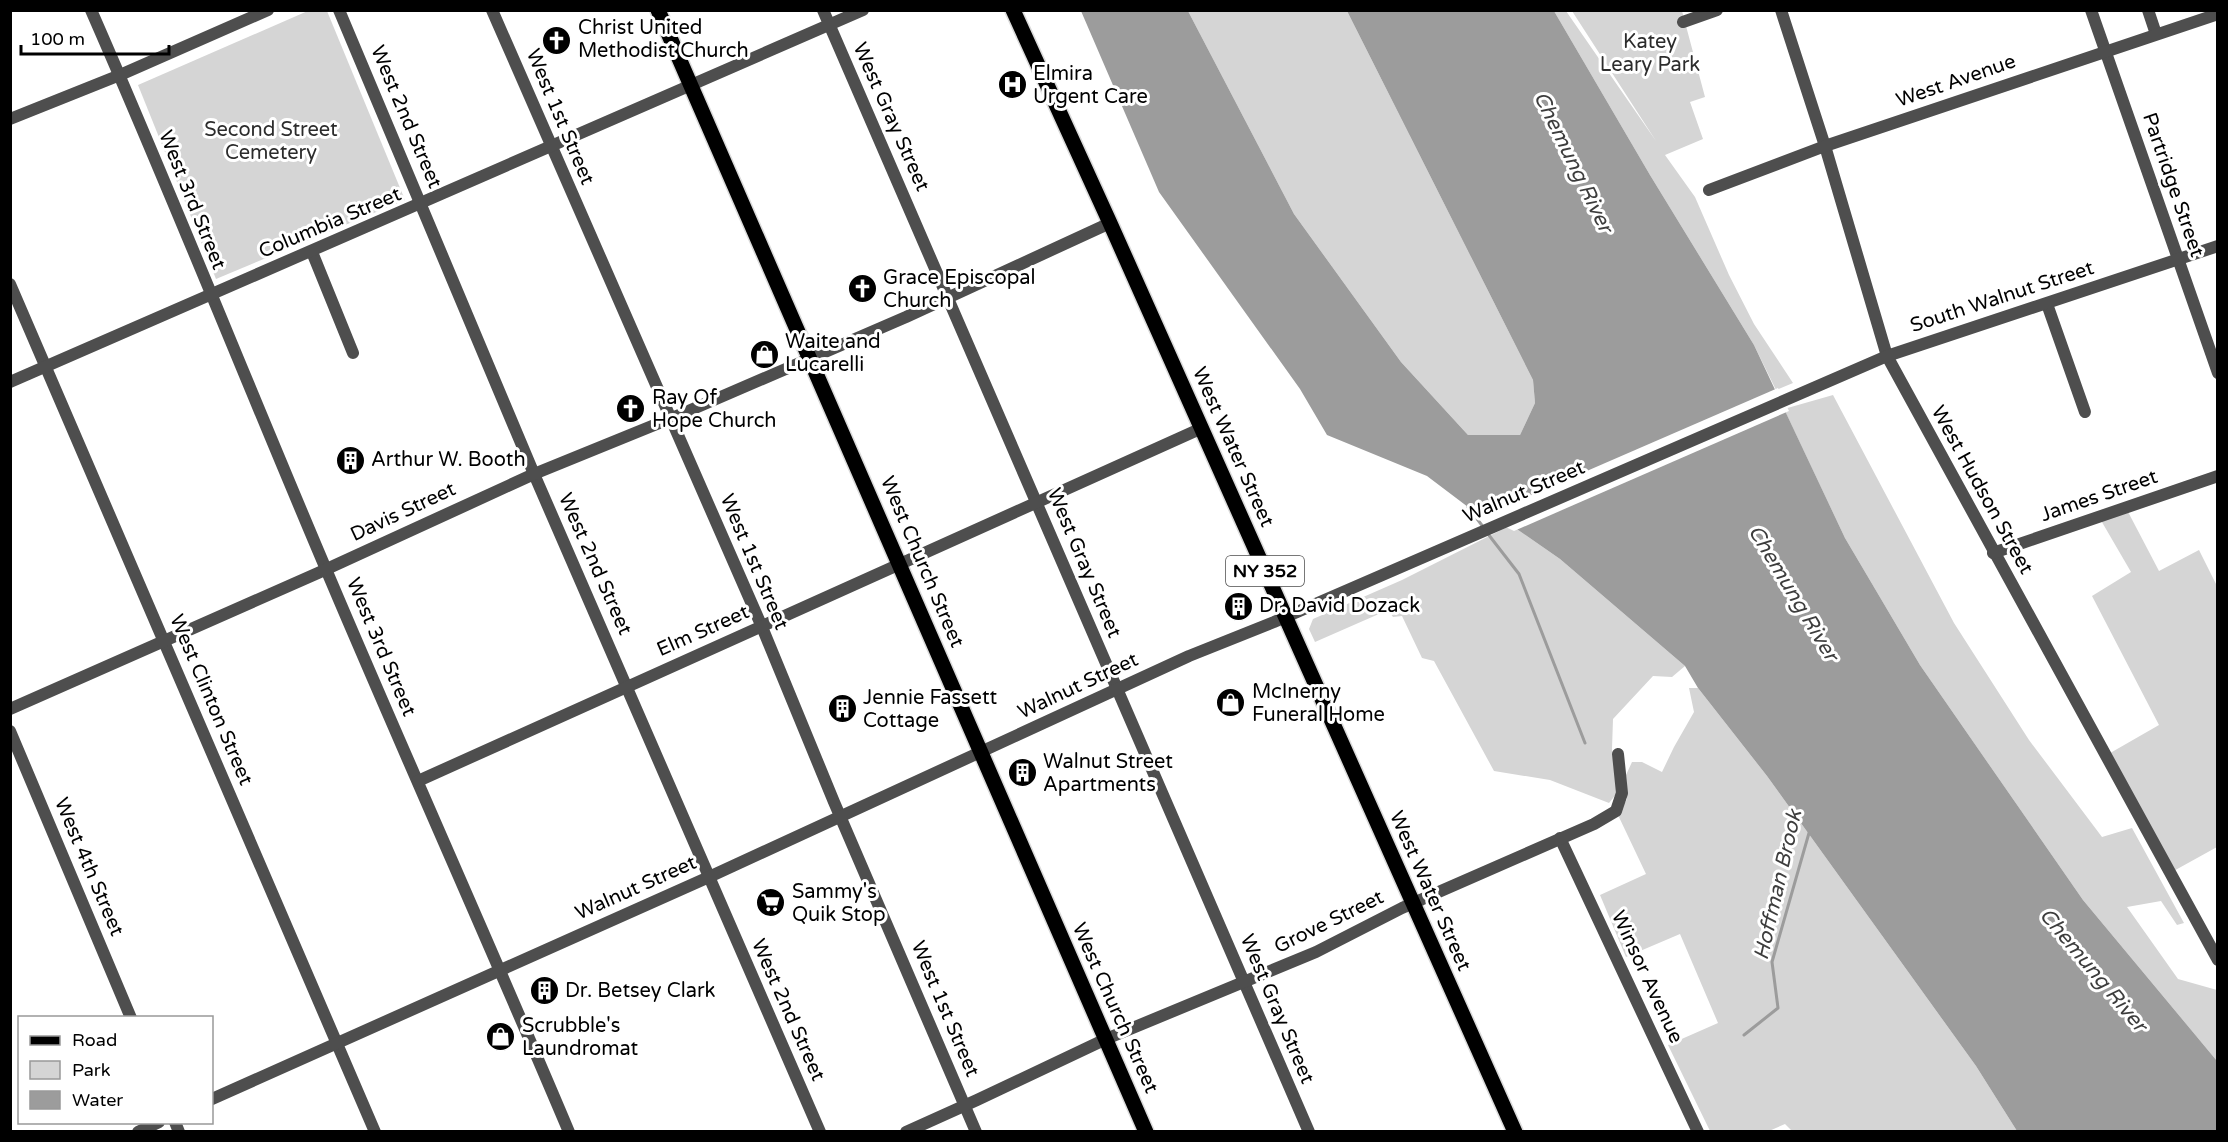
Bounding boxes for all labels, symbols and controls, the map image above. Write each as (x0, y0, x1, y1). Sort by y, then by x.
place label: Christ United Methodist Church (578, 16, 749, 63)
scale bar (21, 18, 170, 56)
church icon: Christ United Methodist Church (541, 24, 573, 56)
text: 100 m (30, 28, 85, 50)
park label: Katey Leary Park (1600, 30, 1700, 77)
street label: West Gray Street (848, 39, 935, 195)
street label: West 2nd Street (365, 42, 447, 192)
street label: West 1st Street (521, 46, 600, 189)
street label: West Avenue (1893, 49, 2019, 113)
place label: Elmira Urgent Care (1033, 62, 1148, 109)
hospital icon: Elmira Urgent Care (996, 69, 1028, 101)
water label: Chemung River (1528, 87, 1619, 239)
street label: Partridge Street (2137, 110, 2209, 261)
park label: Second Street Cemetery (204, 118, 338, 165)
street label: West 3rd Street (153, 127, 231, 273)
street label: Columbia Street (255, 182, 405, 264)
street label: South Walnut Street (1907, 256, 2097, 338)
place label: Grace Episcopal Church (883, 266, 1036, 313)
church icon: Grace Episcopal Church (846, 273, 878, 305)
place label: Waite and Lucarelli (785, 330, 881, 377)
shop icon: Waite and Lucarelli (748, 338, 780, 370)
street label: West Water Street (1187, 363, 1279, 531)
place label: Ray Of Hope Church (652, 386, 777, 433)
church icon: Ray Of Hope Church (615, 393, 647, 425)
street label: West Hudson Street (1926, 402, 2038, 579)
building icon: Arthur W. Booth (334, 444, 366, 476)
place label: Arthur W. Booth (371, 448, 526, 472)
street label: Walnut Street (1460, 455, 1589, 528)
street label: James Street (2037, 465, 2161, 527)
street label: West Church Street (875, 473, 969, 652)
street label: Davis Street (347, 477, 460, 547)
street label: West Gray Street (1042, 485, 1126, 642)
street label: West 2nd Street (553, 489, 637, 639)
street label: West 1st Street (715, 491, 794, 634)
water label: Chemung River (1743, 521, 1845, 668)
road number: NY 352 (1226, 556, 1304, 586)
street label: West 3rd Street (341, 574, 421, 720)
building icon: Dr. David Dozack (1222, 590, 1254, 622)
place label: Dr. David Dozack (1259, 594, 1420, 618)
street label: Elm Street (653, 600, 753, 662)
street label: West Clinton Street (164, 611, 258, 789)
street label: Walnut Street (1014, 648, 1142, 724)
place label: McInerny Funeral Home (1252, 680, 1385, 727)
place label: Jennie Fassett Cottage (863, 686, 998, 733)
shop icon: McInerny Funeral Home (1215, 687, 1247, 719)
building icon: Jennie Fassett Cottage (826, 693, 858, 725)
place label: Walnut Street Apartments (1043, 750, 1173, 797)
building icon: Walnut Street Apartments (1006, 757, 1038, 789)
street label: West 4th Street (49, 794, 129, 940)
water label: Hoffman Brook (1749, 806, 1808, 962)
street label: West Water Street (1384, 807, 1476, 975)
street label: Walnut Street (572, 850, 701, 925)
place label: Sammy's Quik Stop (792, 880, 886, 927)
street label: Grove Street (1270, 885, 1388, 959)
supermarket icon: Sammy's Quik Stop (755, 887, 787, 919)
water label: Chemung River (2034, 903, 2154, 1039)
street label: Winsor Avenue (1606, 907, 1688, 1047)
street label: West Church Street (1067, 919, 1163, 1097)
street label: West Gray Street (1235, 931, 1319, 1088)
street label: West 2nd Street (746, 935, 830, 1085)
street label: West 1st Street (906, 938, 985, 1081)
building icon: Dr. Betsey Clark (528, 975, 560, 1007)
place label: Dr. Betsey Clark (565, 979, 716, 1003)
place label: Scrubble's Laundromat (522, 1014, 639, 1061)
legend (18, 1016, 213, 1124)
shop icon: Scrubble's Laundromat (485, 1021, 517, 1053)
text: Road (72, 1029, 117, 1051)
text: Park (72, 1059, 111, 1081)
text: Water (72, 1089, 123, 1111)

